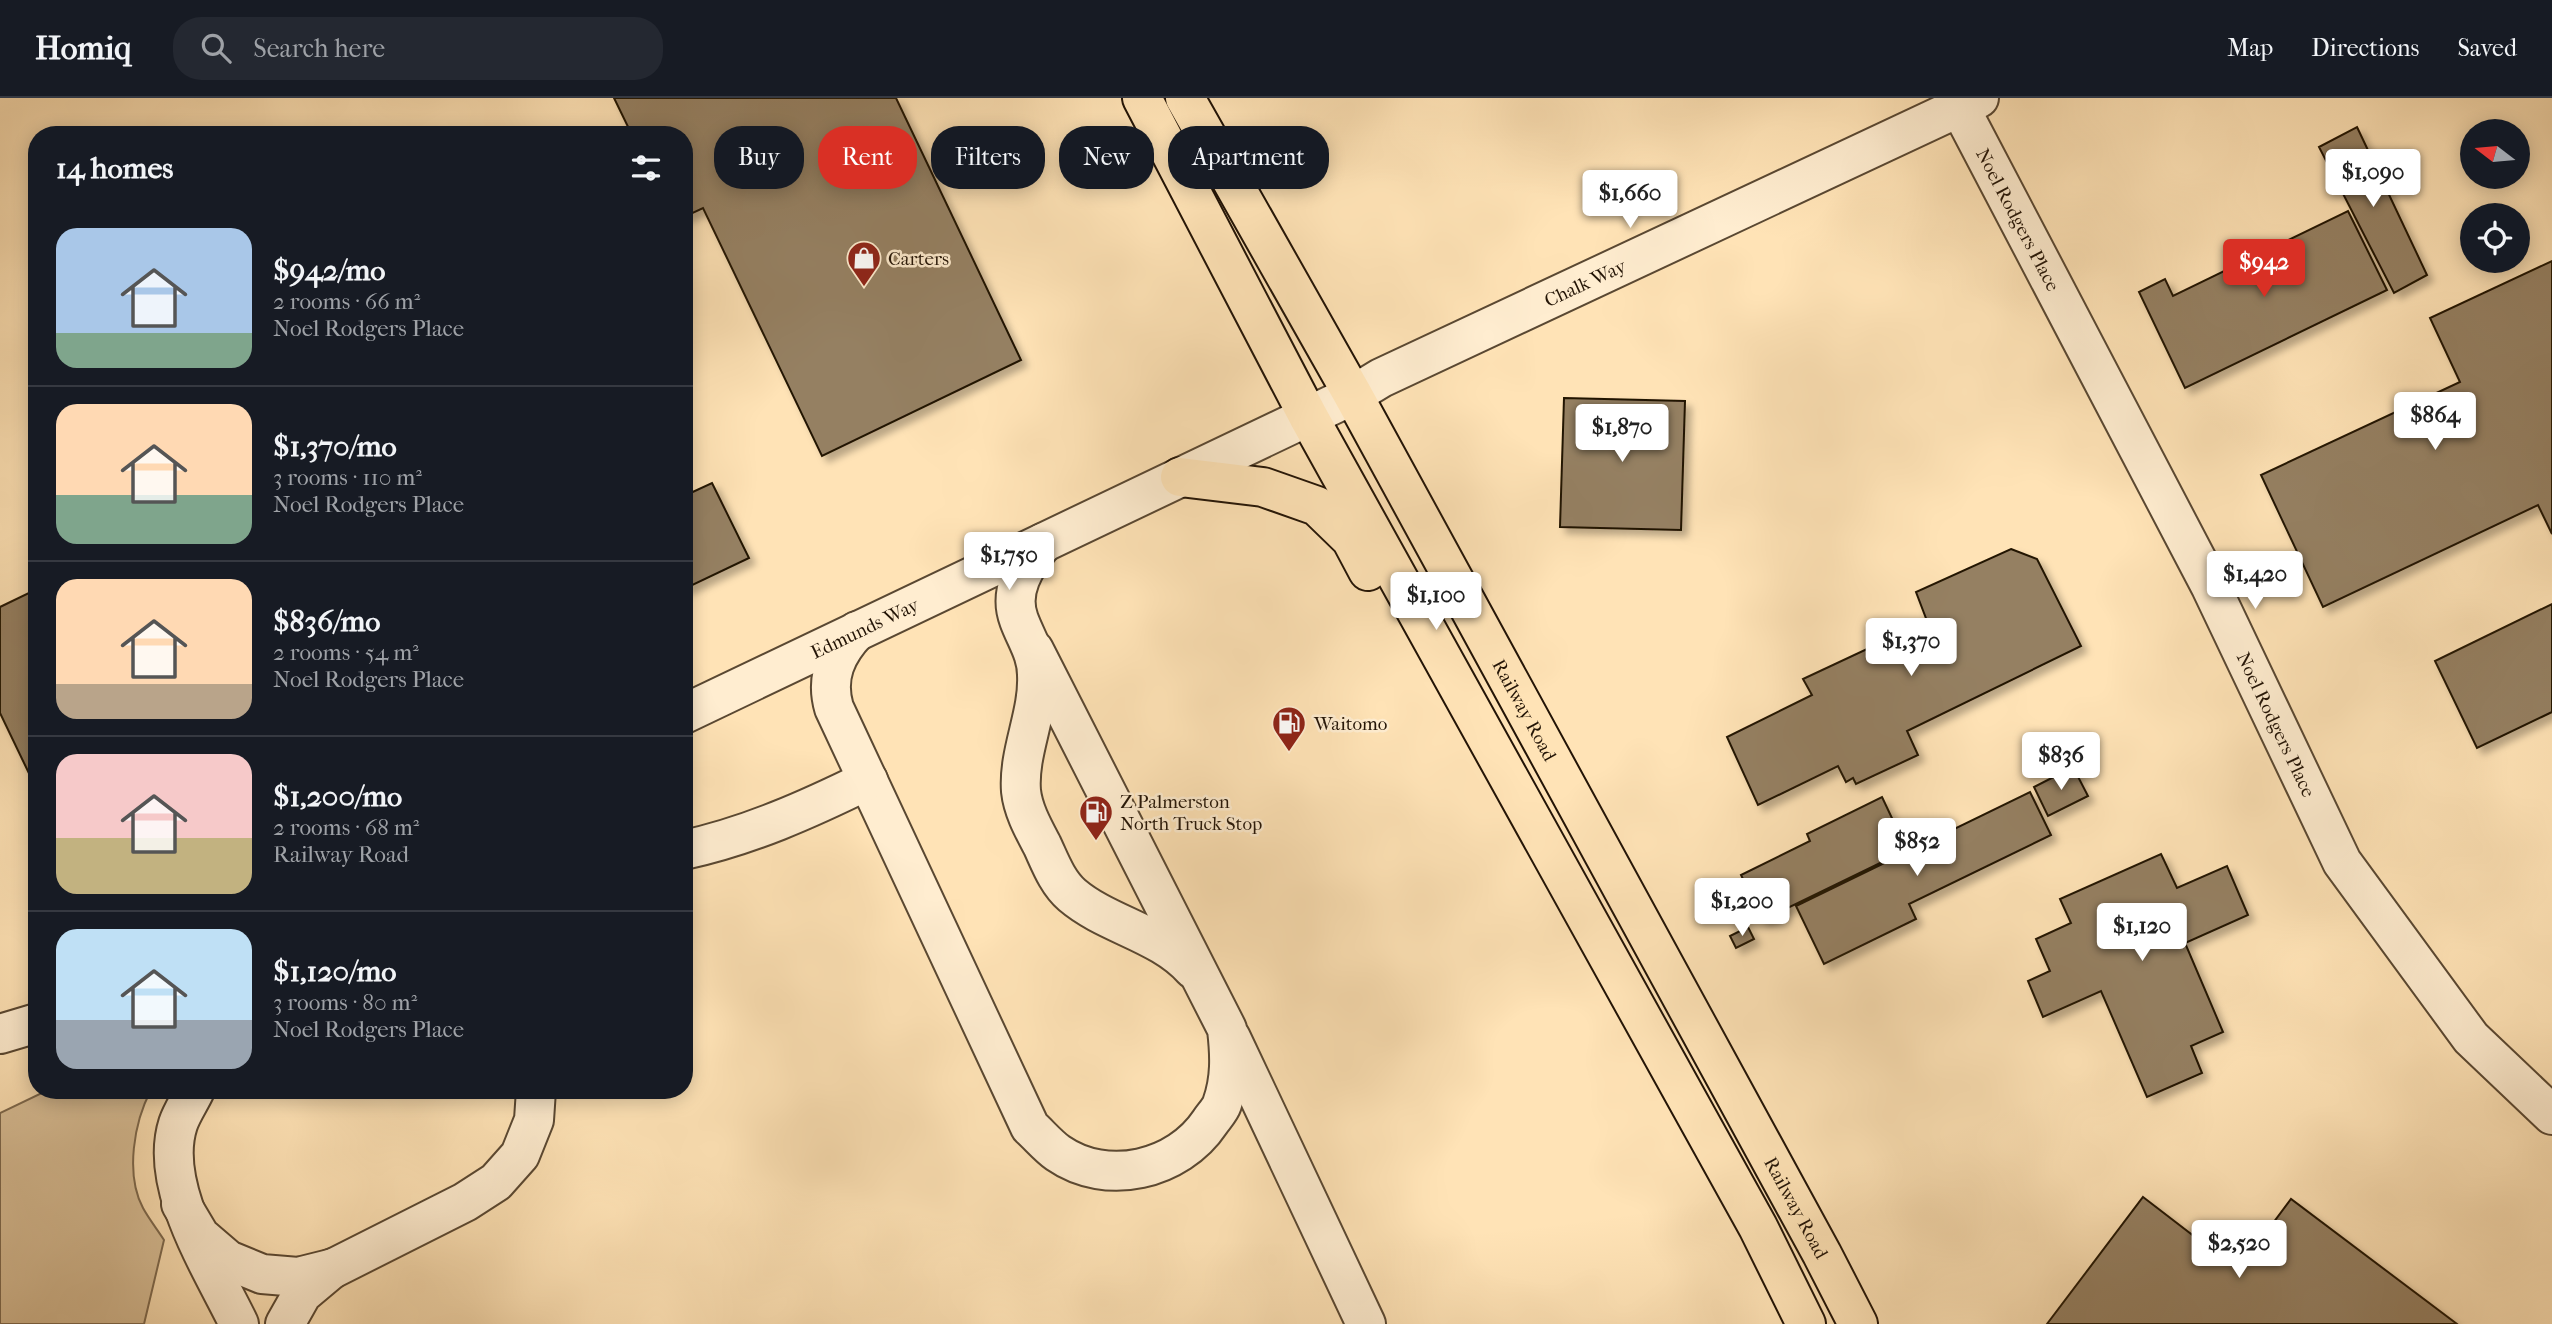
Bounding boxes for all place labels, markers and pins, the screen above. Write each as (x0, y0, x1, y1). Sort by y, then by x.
pin: $1,090 (2316, 150, 2430, 209)
pin: $1,660 (1573, 170, 1687, 230)
shop icon: Carters (845, 239, 883, 288)
pin: $942 (2223, 240, 2305, 299)
place label: Carters (888, 248, 949, 270)
pin: $864 (2394, 392, 2476, 452)
pin: $1,870 (1565, 404, 1679, 464)
pin: $1,750 (952, 532, 1066, 592)
pin: $1,420 (2198, 552, 2312, 611)
pin: $1,100 (1379, 573, 1493, 632)
pin: $1,370 (1854, 618, 1968, 678)
fuel station icon: Waitomo (1270, 704, 1308, 753)
place label: Waitomo (1313, 713, 1388, 735)
pin: $836 (2020, 732, 2102, 792)
place label: Z Palmerston North Truck Stop (1120, 791, 1262, 835)
fuel station icon: Z Palmerston North Truck Stop (1077, 793, 1115, 842)
pin: $852 (1876, 818, 1958, 878)
pin: $1,200 (1685, 878, 1799, 938)
pin: $1,120 (2085, 904, 2199, 963)
pin: $2,520 (2182, 1220, 2296, 1280)

